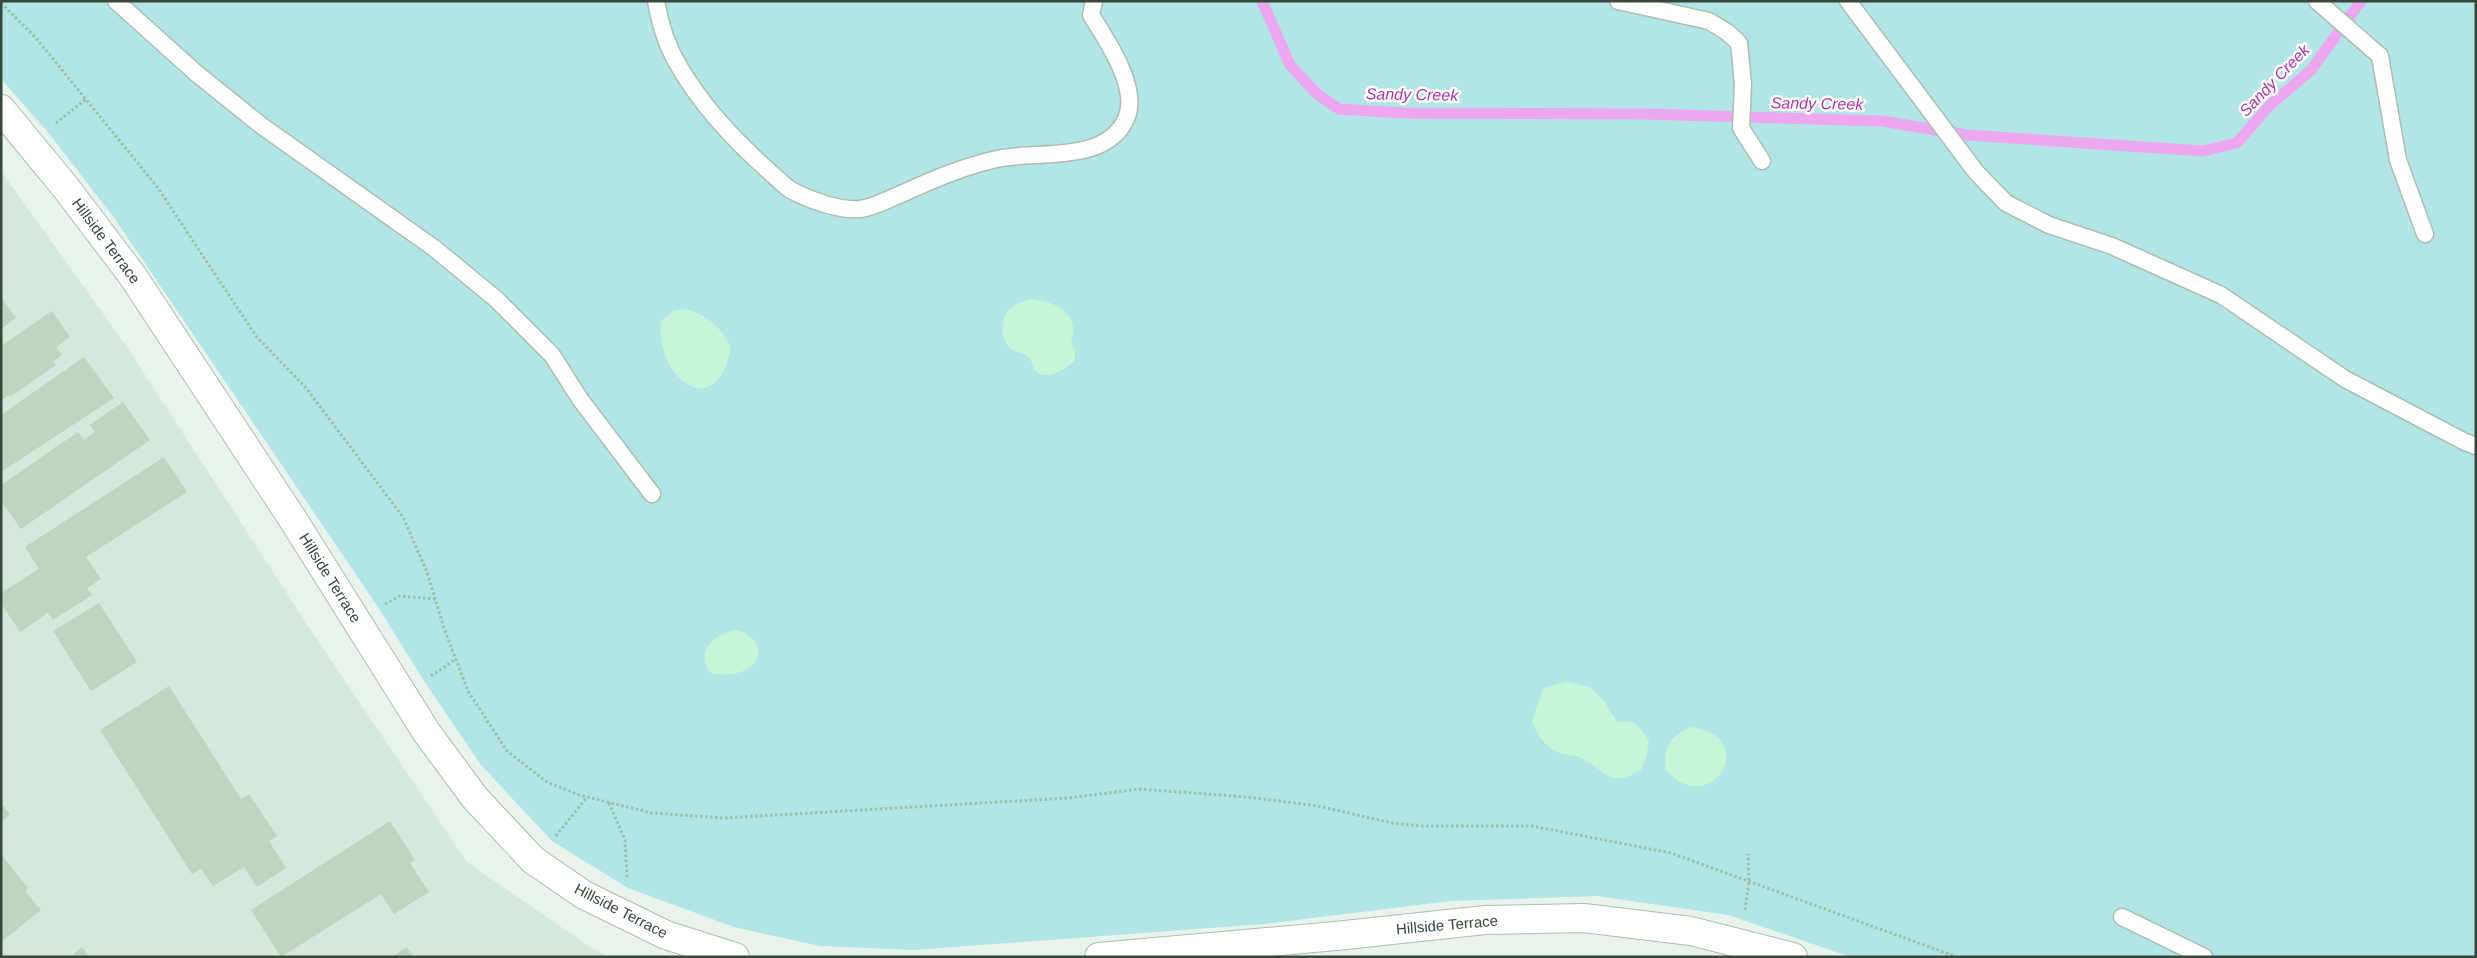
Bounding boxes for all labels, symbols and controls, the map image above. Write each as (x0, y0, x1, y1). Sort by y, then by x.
water label: Sandy Creek (2236, 40, 2313, 120)
water label: Sandy Creek (1366, 85, 1459, 104)
water label: Sandy Creek (1771, 94, 1864, 113)
street label: Hillside Terrace (69, 195, 144, 287)
street label: Hillside Terrace (296, 530, 365, 626)
street label: Hillside Terrace (572, 880, 671, 941)
street label: Hillside Terrace (1395, 912, 1499, 937)

